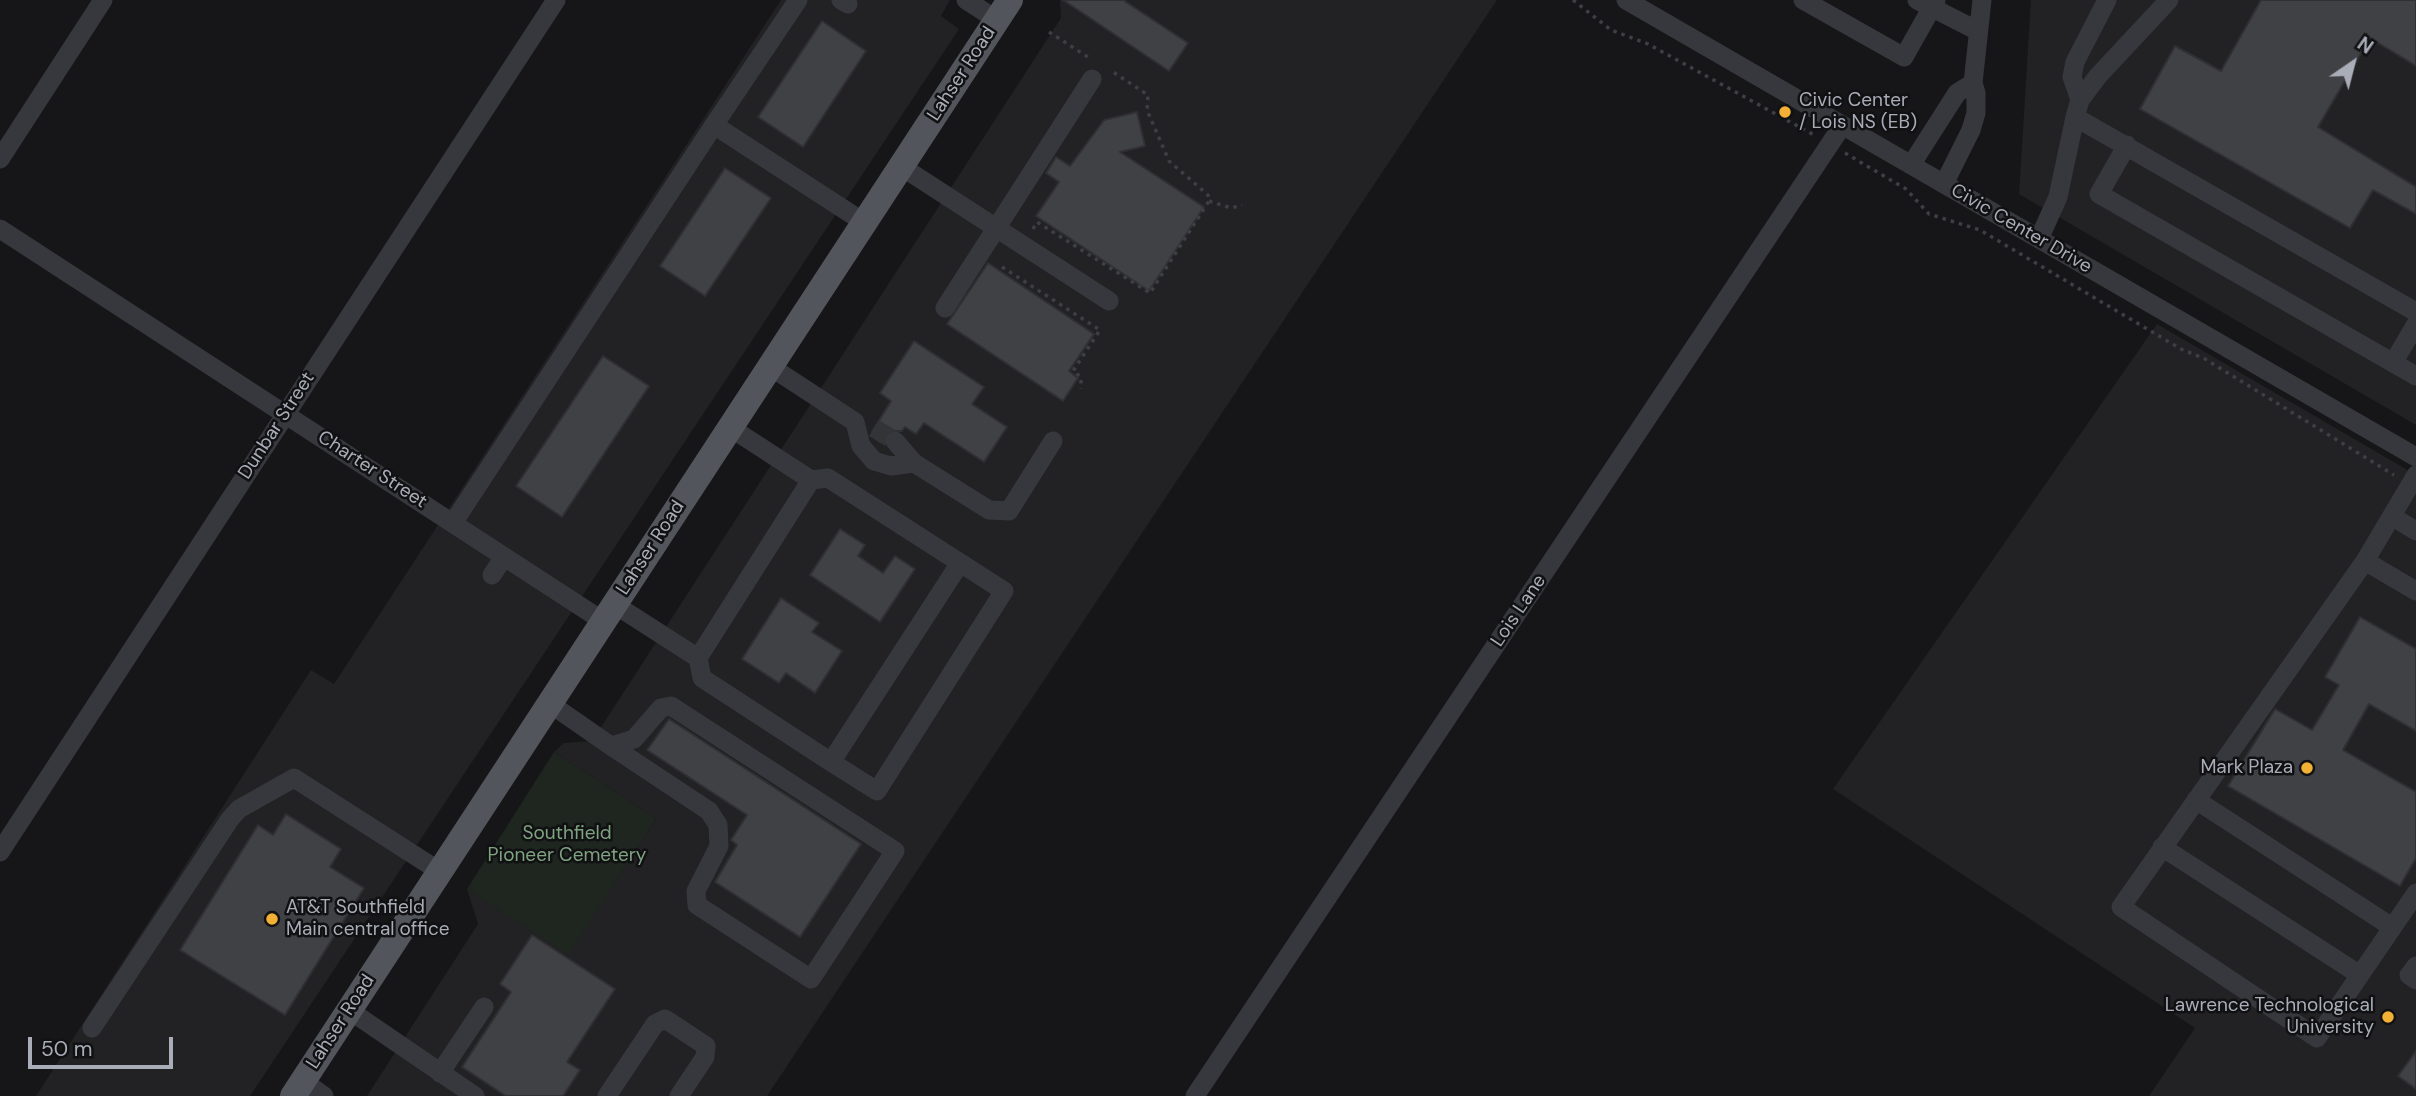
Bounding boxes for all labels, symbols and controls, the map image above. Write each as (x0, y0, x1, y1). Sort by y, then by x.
street label: Lahser Road (923, 23, 1001, 125)
north arrow (2318, 28, 2388, 98)
text: N (2352, 31, 2378, 60)
place label: Civic Center / Lois NS (EB) (1799, 90, 1917, 134)
marker: Civic Center / Lois NS (EB) (1777, 104, 1793, 120)
street label: Civic Center Drive (1946, 179, 2096, 279)
street label: Dunbar Street (234, 368, 320, 484)
street label: Charter Street (313, 426, 431, 514)
street label: Lahser Road (612, 497, 690, 599)
street label: Lois Lane (1487, 571, 1551, 651)
place label: Mark Plaza (2200, 757, 2293, 779)
marker: Mark Plaza (2299, 760, 2315, 776)
park label: Southfield Pioneer Cemetery (488, 823, 646, 867)
place label: AT&T Southfield Main central office (286, 897, 450, 941)
marker: AT&T Southfield Main central office (264, 911, 280, 927)
street label: Lahser Road (302, 971, 380, 1073)
place label: Lawrence Technological University (2165, 995, 2374, 1039)
marker: Lawrence Technological University (2380, 1009, 2396, 1025)
scale bar (32, 1023, 177, 1066)
text: 50 m (41, 1035, 92, 1063)

